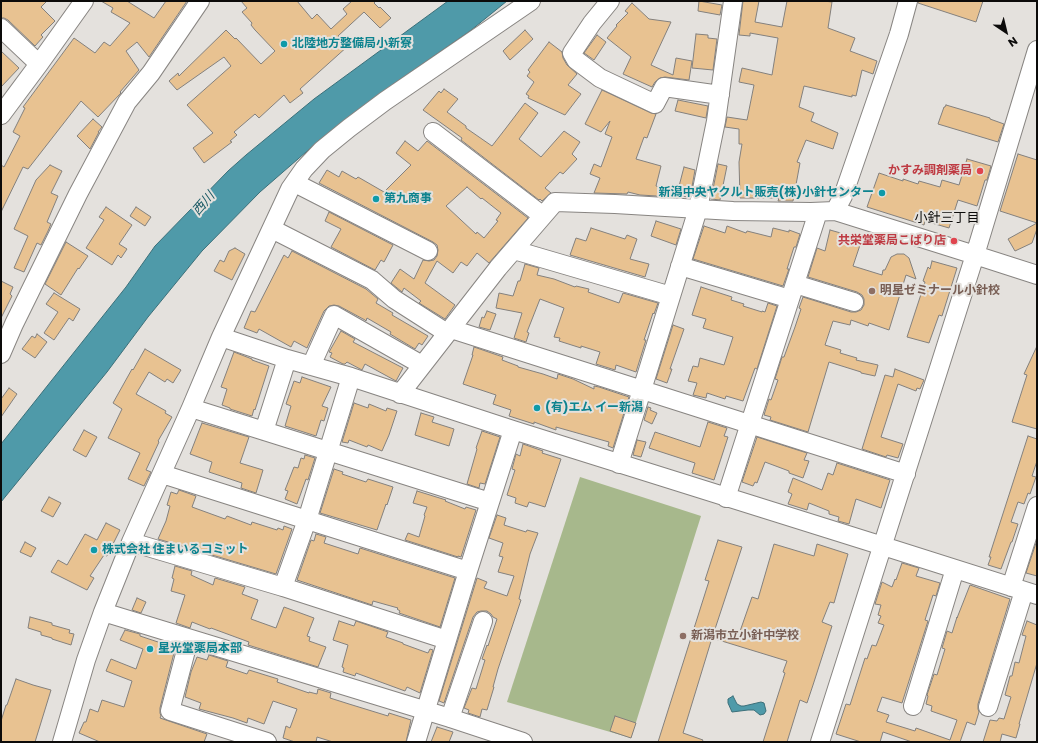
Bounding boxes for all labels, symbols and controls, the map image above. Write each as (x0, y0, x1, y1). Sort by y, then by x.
north arrow (986, 12, 1026, 52)
text: N (1005, 33, 1021, 51)
place label: 北陸地方整備局小新寮 (292, 37, 412, 51)
marker: 北陸地方整備局小新寮 (279, 39, 289, 49)
place label: かすみ調剤薬局 (888, 164, 972, 178)
marker: かすみ調剤薬局 (975, 166, 985, 176)
place label: 新潟中央ヤクルト販売(株)小針センター (659, 186, 874, 200)
marker: 新潟中央ヤクルト販売(株)小針センター (877, 188, 887, 198)
water label: 西川 (190, 189, 218, 219)
place label: 第九商事 (384, 192, 432, 206)
marker: 第九商事 (371, 194, 381, 204)
district label: 小針三丁目 (915, 211, 979, 227)
place label: 共栄堂薬局こばり店 (838, 234, 946, 248)
marker: 共栄堂薬局こばり店 (949, 236, 959, 246)
place label: 明星ゼミナール小針校 (880, 284, 1000, 298)
marker: 明星ゼミナール小針校 (867, 286, 877, 296)
place label: (有)エム イー新潟 (545, 401, 643, 415)
marker: (有)エム イー新潟 (532, 403, 542, 413)
place label: 株式会社 住まいるコミット (102, 543, 249, 557)
marker: 株式会社 住まいるコミット (89, 545, 99, 555)
place label: 新潟市立小針中学校 (691, 629, 799, 643)
marker: 新潟市立小針中学校 (678, 631, 688, 641)
place label: 星光堂薬局本部 (158, 642, 242, 656)
marker: 星光堂薬局本部 (145, 644, 155, 654)

